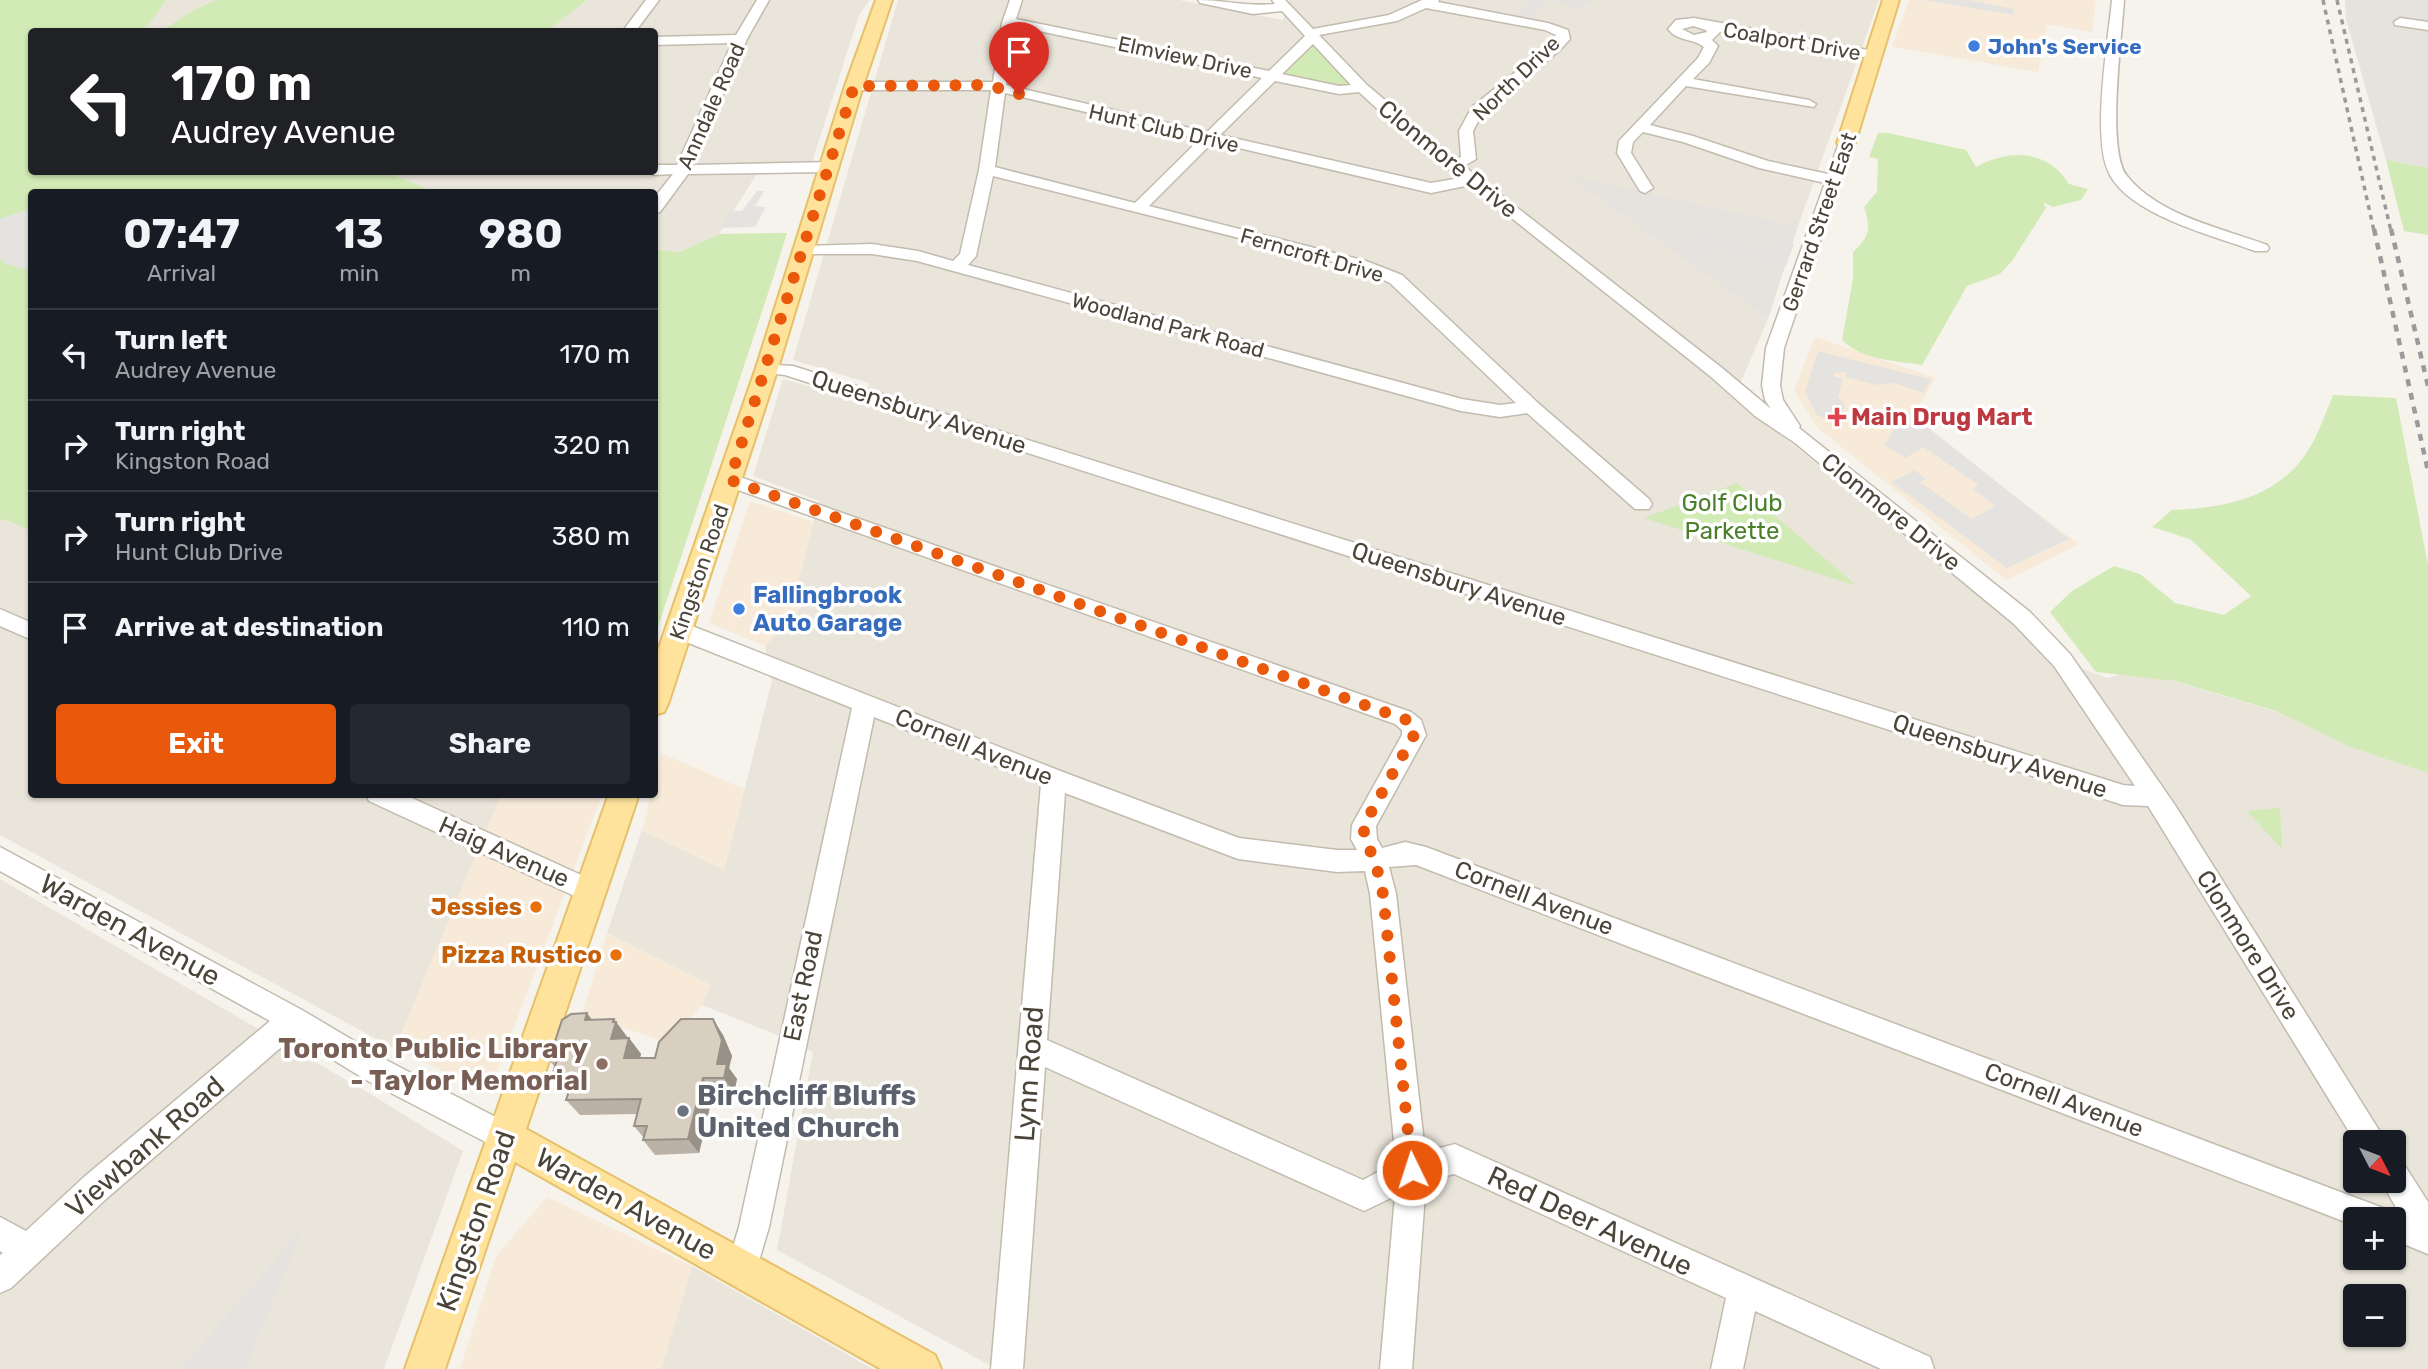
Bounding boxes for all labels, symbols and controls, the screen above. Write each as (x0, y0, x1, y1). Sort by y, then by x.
street label: Coalport Drive (1721, 17, 1863, 65)
pin (989, 22, 1049, 94)
street label: North Drive (1467, 30, 1565, 126)
street label: Elmview Drive (1116, 31, 1254, 83)
icon: arrive (1000, 33, 1038, 71)
place label: John's Service (1988, 34, 2142, 59)
marker: John's Service (1966, 38, 1982, 54)
street label: Anndale Road (672, 39, 750, 173)
text: 170 m (171, 54, 312, 112)
icon: left (56, 56, 147, 147)
street label: Clonmore Drive (1373, 94, 1523, 224)
street label: Hunt Club Drive (1086, 99, 1242, 157)
text: Audrey Avenue (171, 113, 396, 151)
street label: Gerrard Street East (1777, 129, 1861, 315)
text: 07:47 (123, 209, 240, 259)
text: 13 (335, 209, 384, 259)
text: 980 (479, 209, 563, 259)
street label: Ferncroft Drive (1238, 223, 1386, 287)
text: Arrival (147, 259, 216, 287)
text: min (339, 259, 379, 287)
text: m (511, 259, 531, 287)
street label: Woodland Park Road (1069, 287, 1267, 363)
text: Turn left (115, 325, 227, 356)
icon: left (56, 336, 94, 374)
text: 170 m (560, 339, 630, 370)
text: Audrey Avenue (115, 356, 276, 384)
street label: Queensbury Avenue (808, 364, 1030, 460)
place label: Main Drug Mart (1851, 403, 2032, 431)
marker: Main Drug Mart (1829, 409, 1845, 425)
text: Turn right (115, 416, 245, 447)
icon: right (56, 427, 94, 465)
text: 320 m (553, 430, 630, 461)
text: Kingston Road (115, 447, 270, 475)
street label: Clonmore Drive (1816, 447, 1966, 577)
park label: Golf Club Parkette (1681, 489, 1783, 545)
street label: Kingston Road (664, 501, 734, 643)
text: Turn right (115, 507, 245, 538)
icon: right (56, 518, 94, 556)
text: 380 m (552, 521, 630, 552)
street label: Queensbury Avenue (1348, 536, 1570, 632)
text: Hunt Club Drive (115, 538, 283, 566)
place label: Fallingbrook Auto Garage (753, 581, 902, 637)
marker: Fallingbrook Auto Garage (731, 601, 747, 617)
icon: arrive (56, 609, 94, 647)
text: Arrive at destination (115, 612, 383, 643)
text: 110 m (562, 612, 630, 643)
street label: Cornell Avenue (891, 703, 1057, 791)
button: Exit (56, 704, 336, 784)
button: Share (350, 704, 630, 784)
street label: Queensbury Avenue (1889, 708, 2111, 804)
street label: Haig Avenue (434, 811, 574, 893)
street label: Cornell Avenue (1451, 855, 1617, 941)
street label: Clonmore Drive (2191, 865, 2305, 1025)
street label: Warden Avenue (34, 867, 226, 993)
place label: Jessies (431, 893, 522, 921)
marker: Jessies (528, 899, 544, 915)
street label: East Road (778, 928, 828, 1044)
place label: Pizza Rustico (441, 941, 602, 969)
marker: Pizza Rustico (608, 947, 624, 963)
street label: Lynn Road (1008, 1005, 1050, 1143)
place label: Toronto Public Library - Taylor Memorial (278, 1032, 588, 1097)
marker: Toronto Public Library - Taylor Memorial (594, 1056, 610, 1072)
street label: Cornell Avenue (1981, 1057, 2147, 1143)
street label: Viewbank Road (59, 1069, 231, 1225)
place label: Birchcliff Bluffs United Church (697, 1079, 916, 1144)
marker: Birchcliff Bluffs United Church (675, 1103, 691, 1119)
street label: Kingston Road (430, 1126, 522, 1316)
north arrow (2343, 1130, 2406, 1194)
map controls (2343, 1130, 2406, 1347)
position arrow (1375, 1133, 1449, 1207)
street label: Warden Avenue (530, 1141, 722, 1267)
street label: Red Deer Avenue (1482, 1159, 1698, 1283)
button: + (2343, 1207, 2406, 1270)
button: − (2343, 1284, 2406, 1347)

